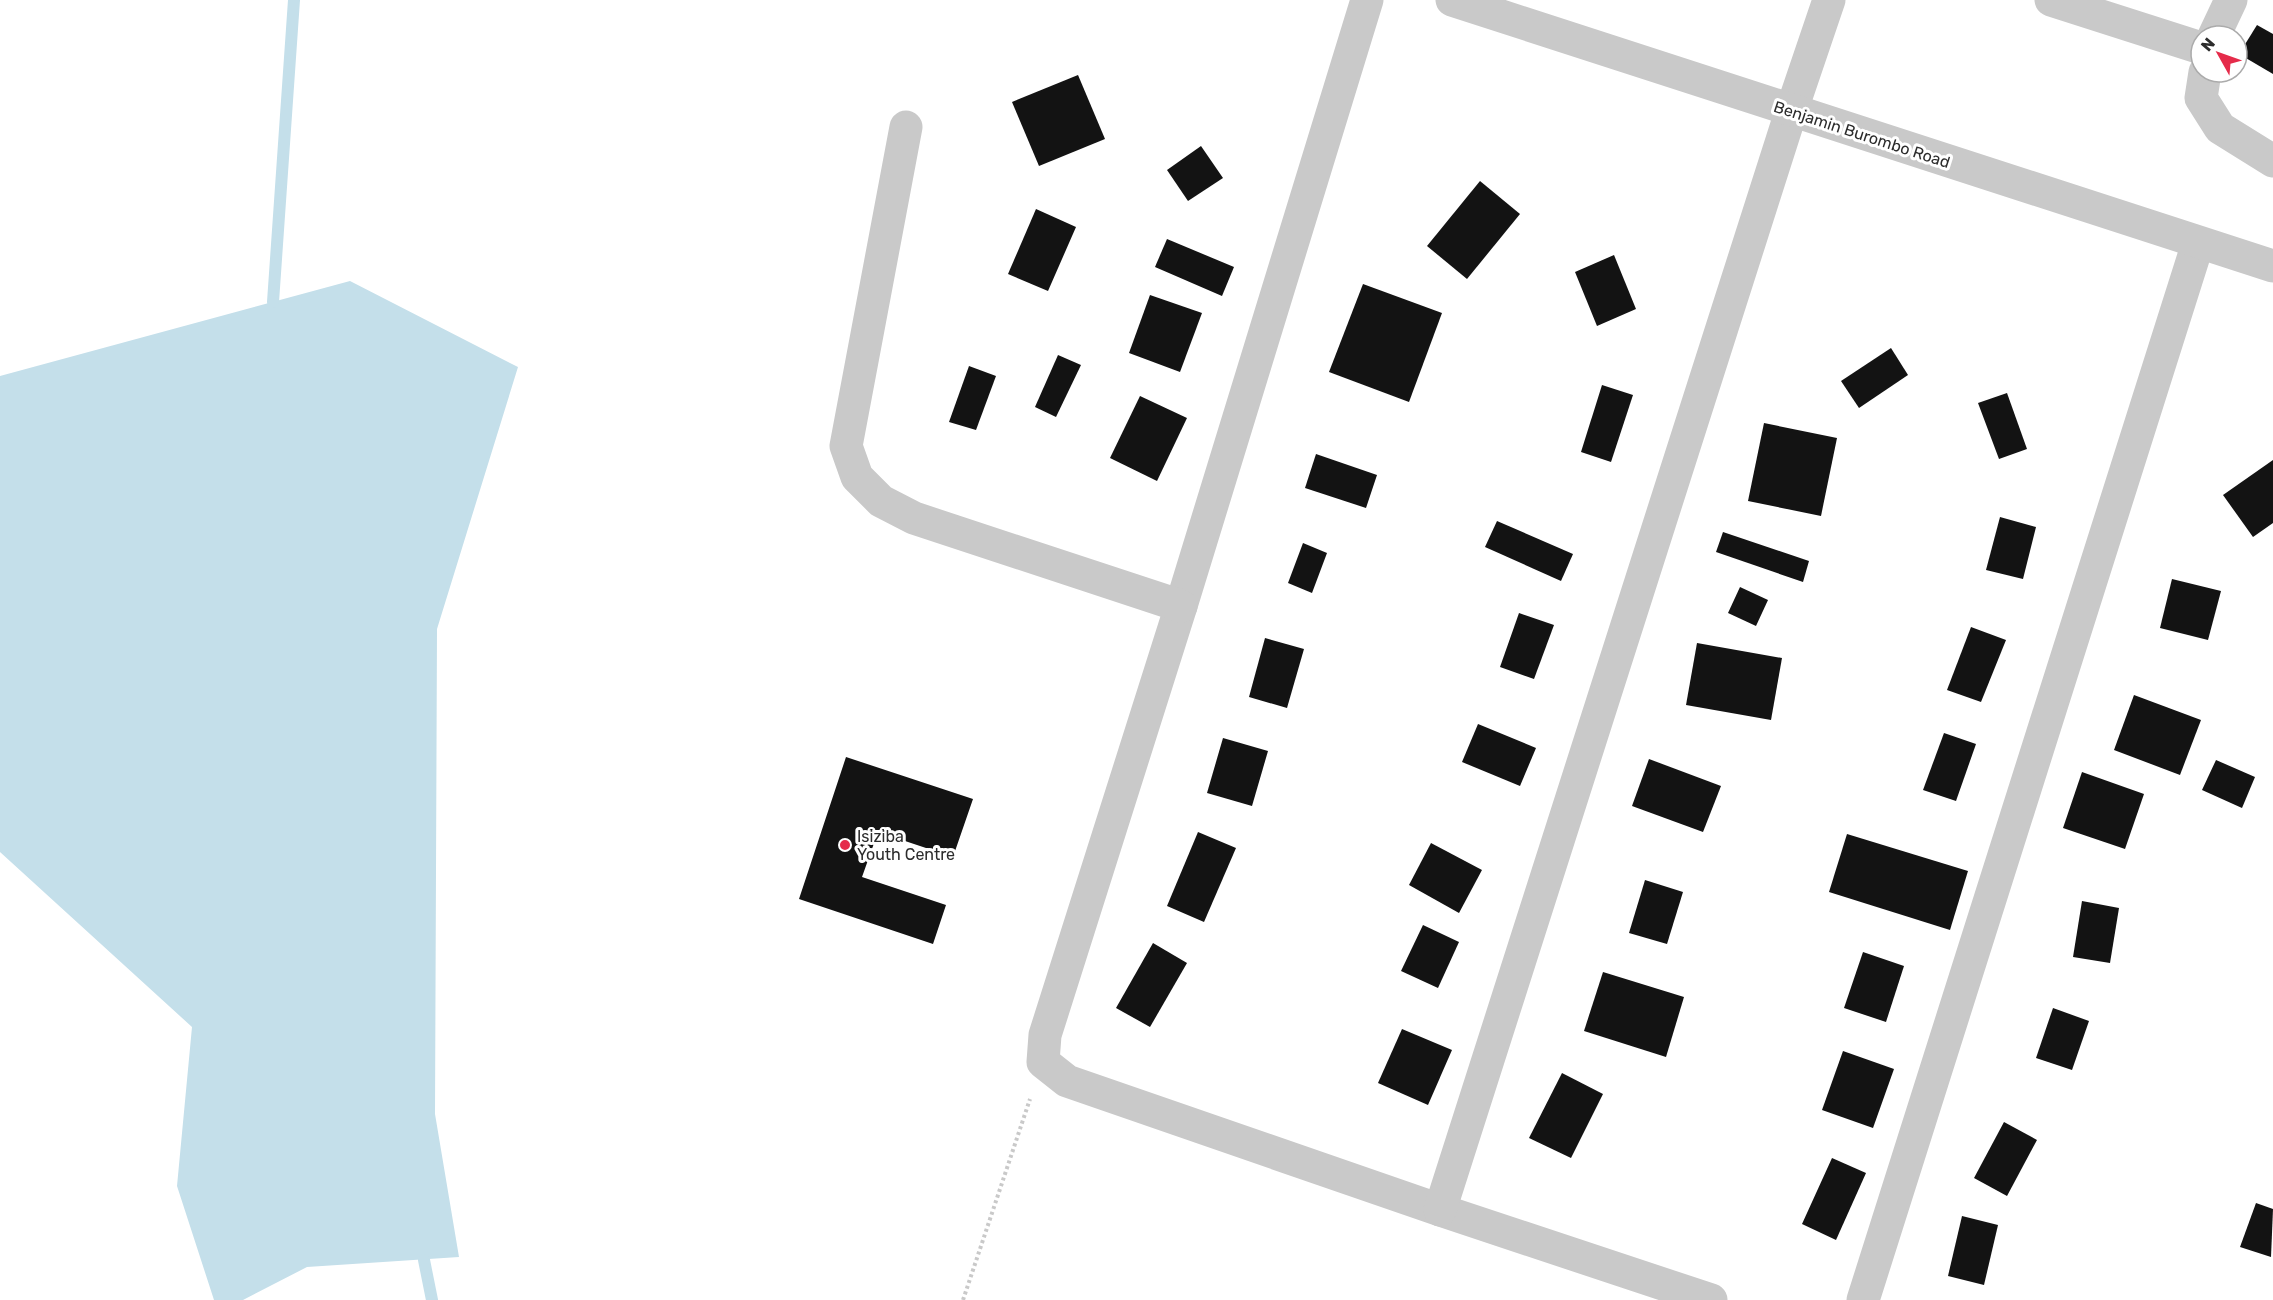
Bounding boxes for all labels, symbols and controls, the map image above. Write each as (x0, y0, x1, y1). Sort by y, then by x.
north arrow (2189, 24, 2249, 84)
text: N (2197, 34, 2219, 55)
street label: Benjamin Burombo Road (1771, 97, 1952, 172)
place label: Isiziba Youth Centre (857, 827, 955, 864)
marker: Isiziba Youth Centre (838, 838, 852, 852)

